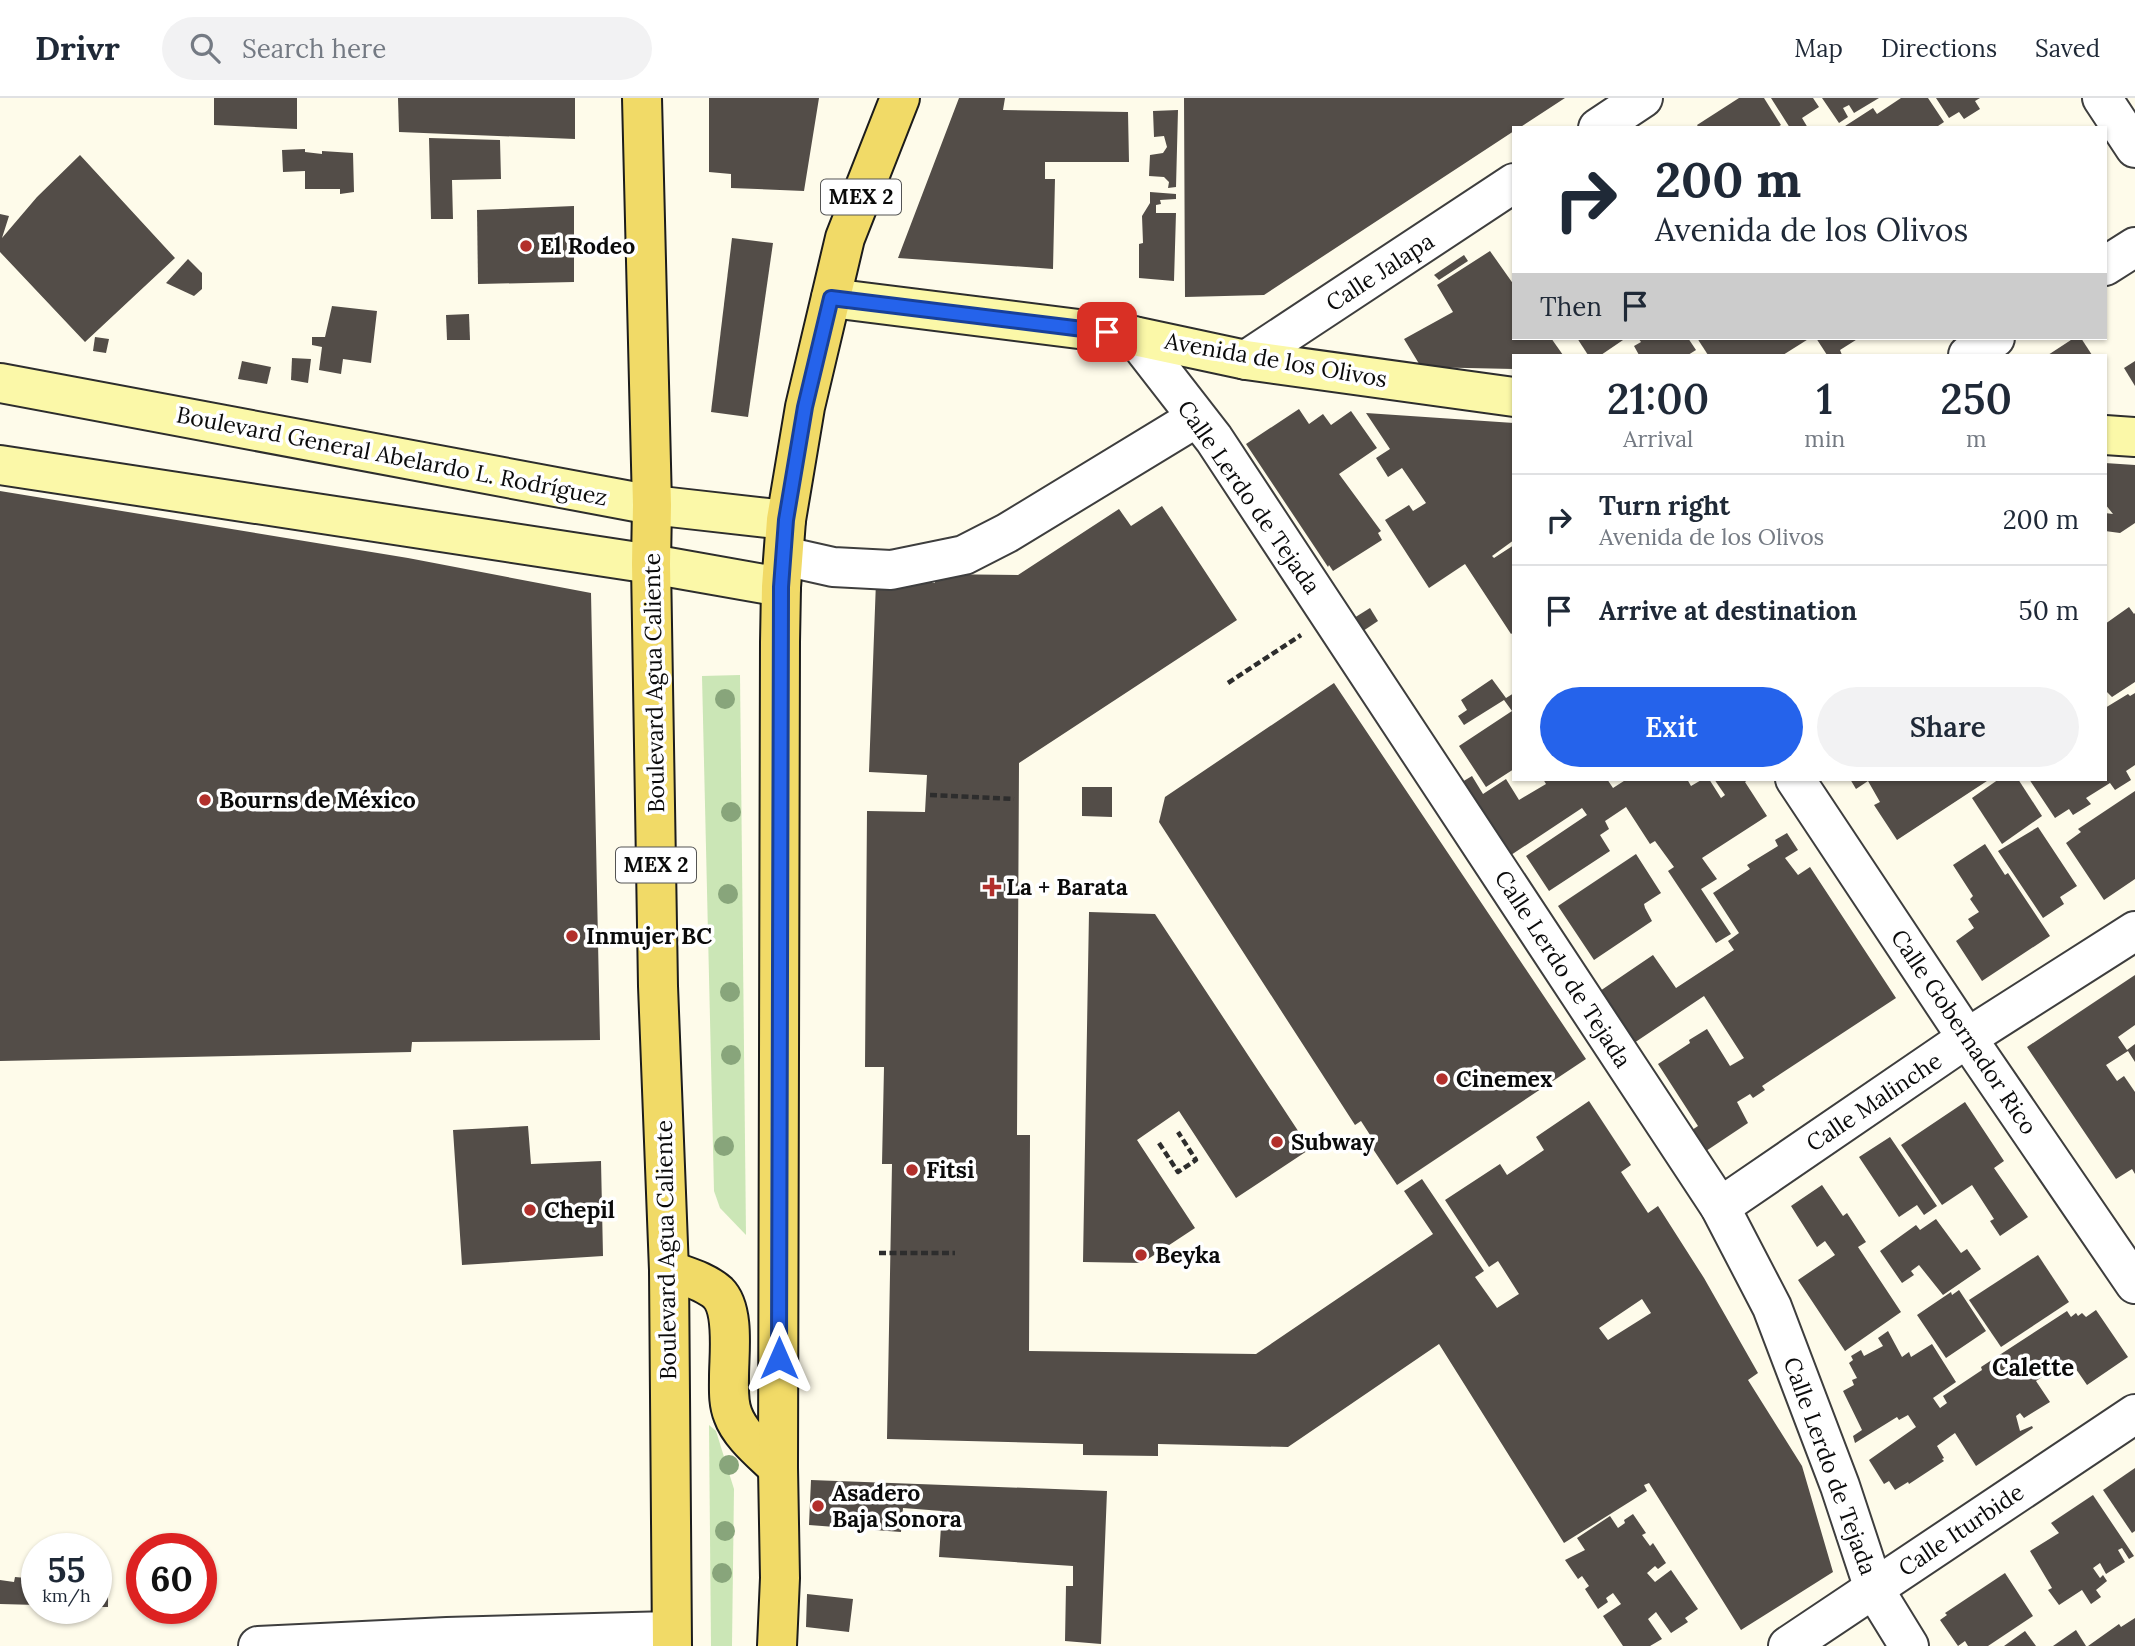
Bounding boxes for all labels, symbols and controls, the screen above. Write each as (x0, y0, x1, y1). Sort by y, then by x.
search box (162, 17, 652, 80)
text: Drivr (35, 27, 120, 69)
icon: search (186, 29, 224, 67)
text: Search here (242, 32, 386, 65)
text: Map (1794, 33, 1843, 64)
text: Directions (1881, 33, 1997, 64)
text: Saved (2035, 33, 2100, 64)
text: 200 m (1655, 148, 1801, 210)
icon: right (1540, 154, 1631, 245)
road number: MEX 2 (821, 180, 901, 214)
text: Avenida de los Olivos (1655, 209, 1968, 250)
street label: Calle Jalapa (1320, 226, 1439, 317)
place label: El Rodeo (540, 231, 635, 260)
marker: El Rodeo (518, 238, 534, 254)
icon: arrive (1616, 287, 1654, 325)
text: Then (1540, 290, 1602, 323)
pin (1077, 302, 1137, 362)
icon: arrive (1088, 313, 1126, 351)
street label: Avenida de los Olivos (1162, 325, 1390, 393)
text: 21:00 (1607, 372, 1709, 426)
text: 1 (1817, 372, 1833, 426)
text: 250 (1940, 372, 2012, 426)
street label: Calle Lerdo de Tejada (1172, 394, 1327, 599)
street label: Boulevard General Abelardo L. Rodríguez (174, 399, 610, 512)
text: Arrival (1623, 424, 1693, 453)
text: min (1804, 424, 1845, 453)
text: m (1966, 424, 1986, 453)
text: Turn right (1599, 489, 1730, 522)
icon: right (1540, 501, 1578, 539)
text: 200 m (2003, 503, 2079, 536)
text: Avenida de los Olivos (1599, 522, 1824, 551)
street label: Boulevard Agua Caliente (637, 553, 670, 813)
icon: arrive (1540, 592, 1578, 630)
text: Arrive at destination (1599, 594, 1857, 627)
text: 50 m (2019, 594, 2079, 627)
button: Exit (1540, 687, 1803, 767)
button: Share (1817, 687, 2079, 767)
place label: Bourns de México (219, 785, 416, 814)
marker: Bourns de México (197, 792, 213, 808)
road number: MEX 2 (616, 848, 696, 882)
street label: Calle Lerdo de Tejada (1489, 865, 1638, 1073)
place label: La + Barata (1006, 872, 1128, 901)
marker: La + Barata (984, 879, 1000, 895)
place label: Inmujer BC (586, 921, 712, 950)
street label: Calle Gobernador Rico (1885, 924, 2044, 1140)
marker: Inmujer BC (564, 928, 580, 944)
street label: Calle Malinche (1800, 1046, 1947, 1158)
place label: Cinemex (1456, 1064, 1553, 1093)
marker: Cinemex (1434, 1071, 1450, 1087)
street label: Boulevard Agua Caliente (649, 1120, 682, 1380)
place label: Subway (1291, 1127, 1375, 1156)
marker: Subway (1269, 1134, 1285, 1150)
place label: Fitsi (926, 1155, 974, 1184)
marker: Fitsi (904, 1162, 920, 1178)
place label: Chepil (544, 1195, 615, 1224)
marker: Chepil (522, 1202, 538, 1218)
place label: Beyka (1155, 1240, 1221, 1269)
marker: Beyka (1133, 1247, 1149, 1263)
position arrow (742, 1321, 816, 1395)
district label: Calette (1992, 1352, 2074, 1383)
street label: Calle Lerdo de Tejada (1778, 1353, 1883, 1579)
street label: Calle Iturbide (1893, 1477, 2029, 1582)
place label: Asadero Baja Sonora (832, 1478, 962, 1533)
marker: Asadero Baja Sonora (810, 1498, 826, 1514)
speed limit sign: 60 (126, 1533, 217, 1624)
text: 55 (48, 1547, 85, 1592)
text: km/h (42, 1584, 91, 1607)

